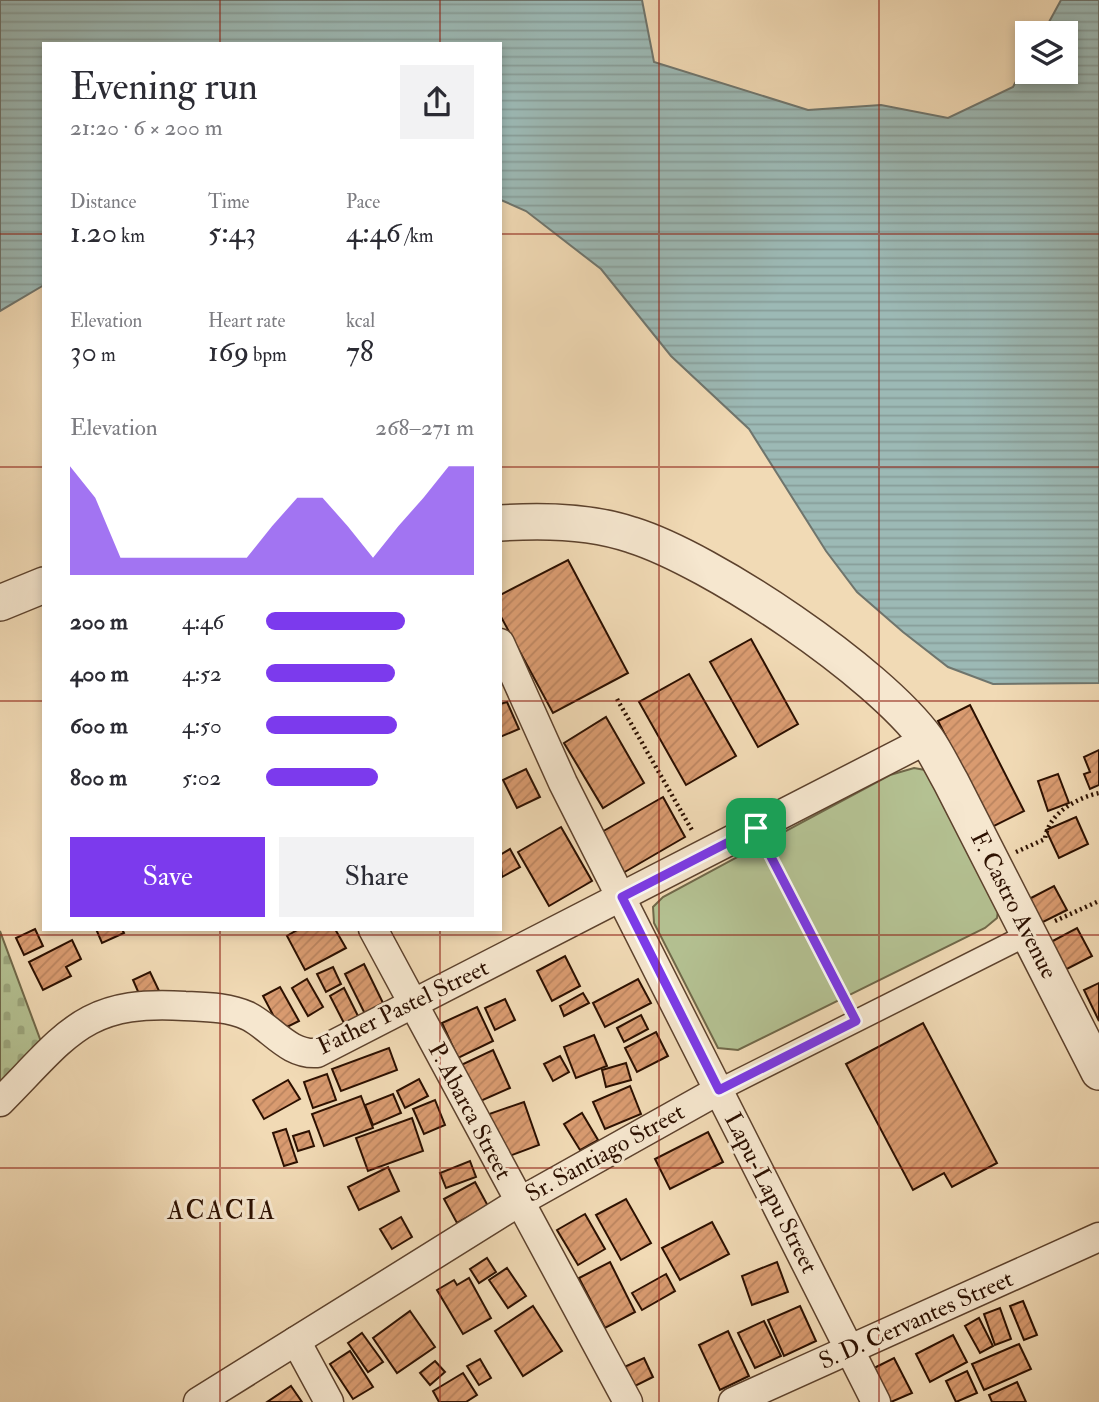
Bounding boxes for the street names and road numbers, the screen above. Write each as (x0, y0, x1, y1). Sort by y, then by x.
street label: F. Castro Avenue (963, 826, 1065, 984)
street label: Father Pastel Street (312, 952, 494, 1062)
street label: P. Abarca Street (421, 1037, 519, 1185)
street label: Sr. Santiago Street (520, 1096, 690, 1210)
street label: Lapu-Lapu Street (717, 1107, 825, 1279)
street label: S. D. Cervantes Street (814, 1263, 1018, 1377)

